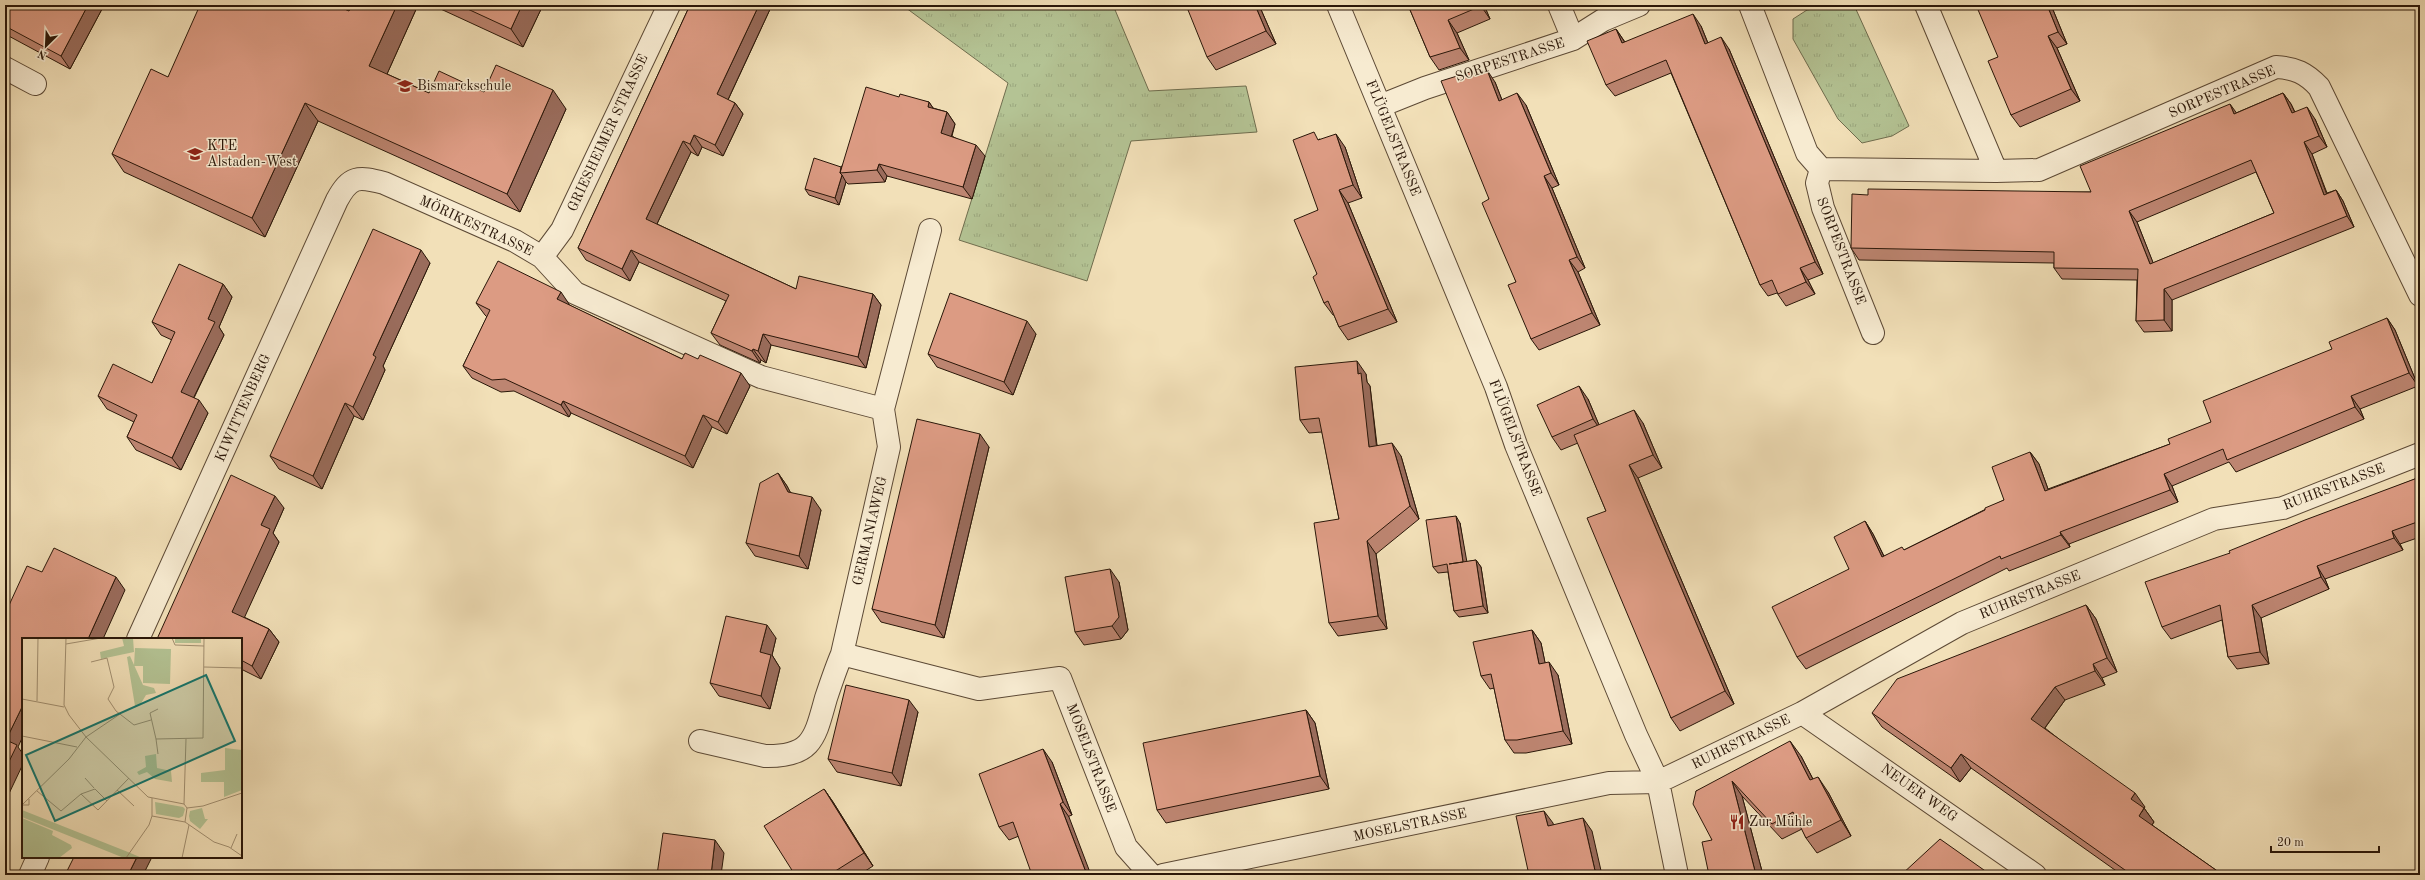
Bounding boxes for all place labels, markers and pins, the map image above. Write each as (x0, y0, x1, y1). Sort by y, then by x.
school or university icon: Bismarckschule (396, 77, 414, 95)
place label: Bismarckschule (417, 79, 511, 93)
place label: KTE Alstaden-West (207, 139, 297, 169)
school or university icon: KTE Alstaden-West (186, 145, 204, 163)
restaurant icon: Zur Mühle (1728, 813, 1746, 831)
place label: Zur Mühle (1749, 815, 1812, 829)

